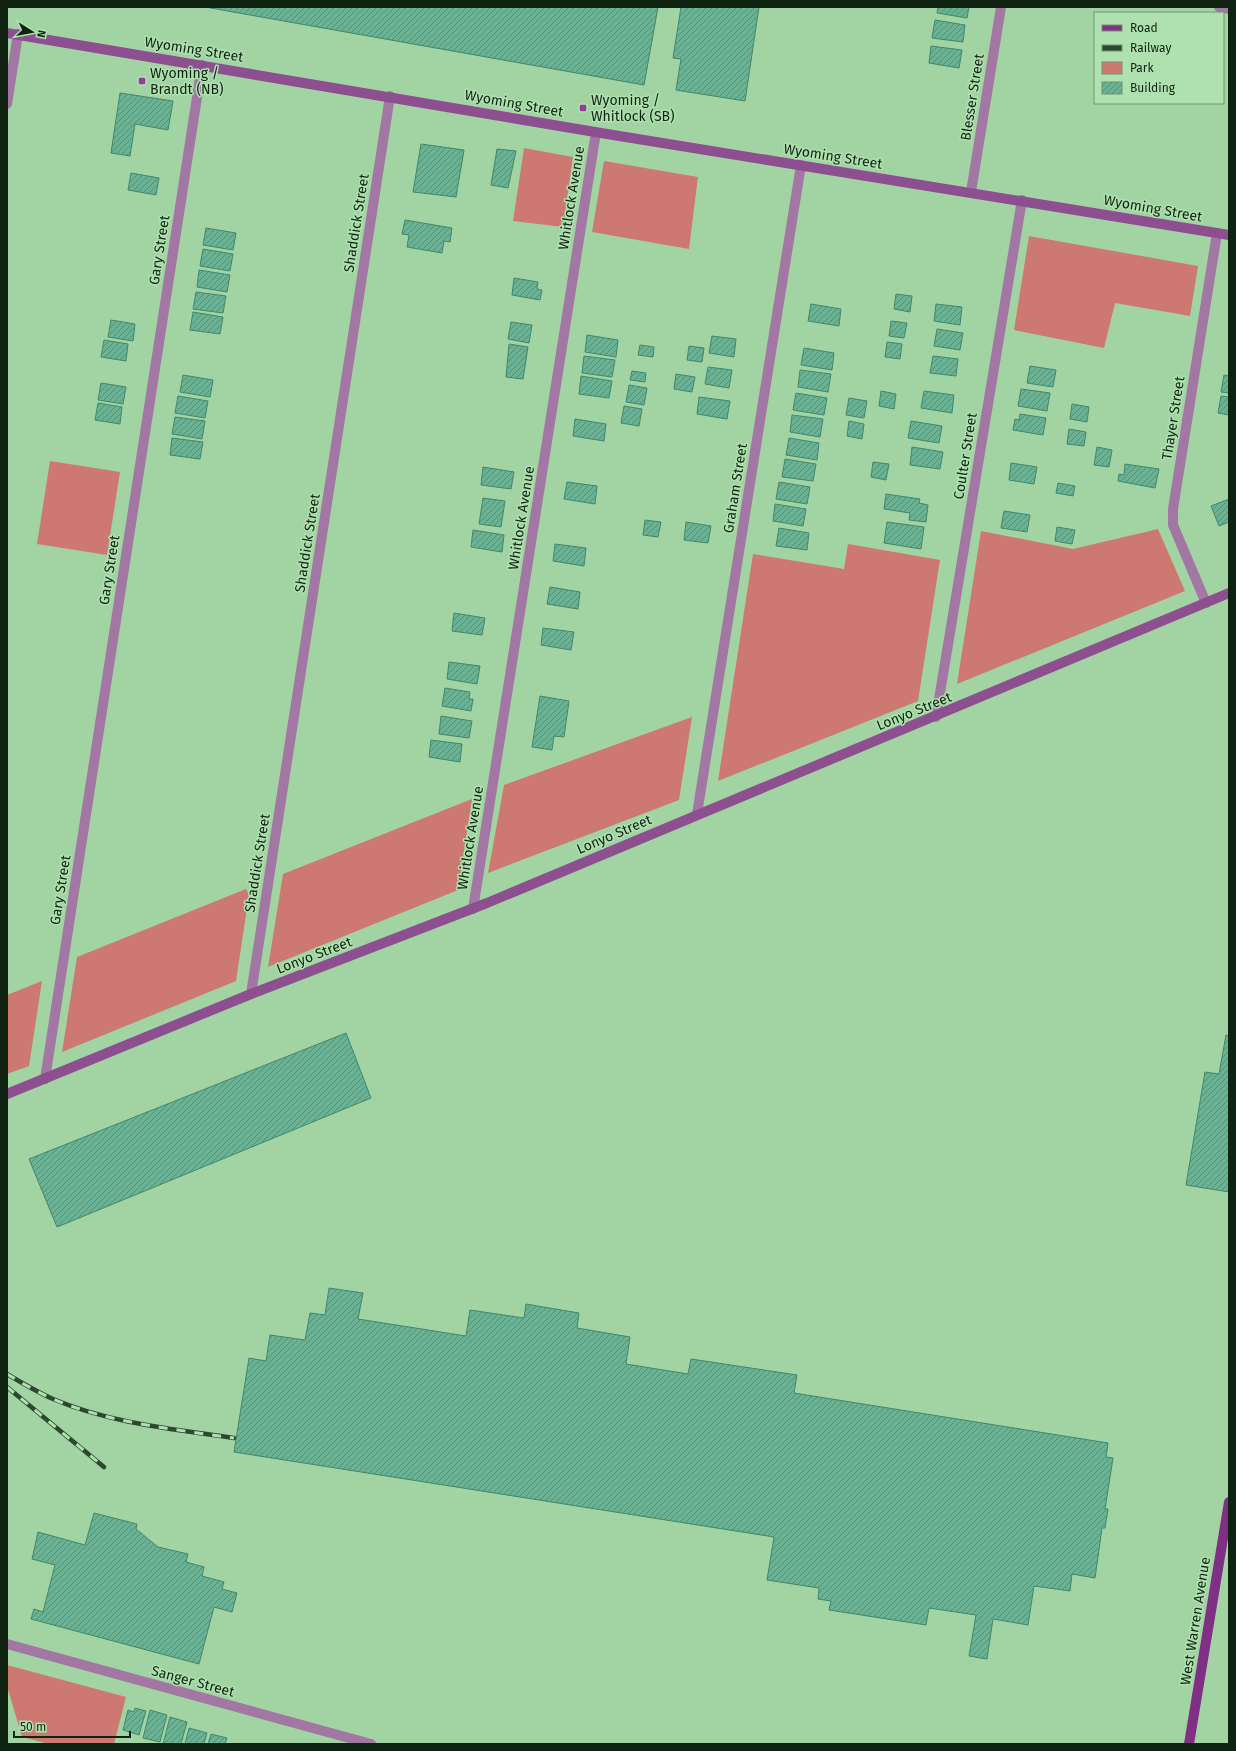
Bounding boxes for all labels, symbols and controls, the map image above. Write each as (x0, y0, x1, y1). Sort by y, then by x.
north arrow (12, 12, 52, 52)
legend (1094, 12, 1224, 104)
text: Road (1130, 21, 1158, 35)
text: N (34, 29, 48, 39)
street label: Wyoming Street (143, 33, 245, 66)
text: Railway (1130, 41, 1171, 55)
street label: Blesser Street (957, 51, 988, 142)
text: Park (1130, 61, 1154, 75)
place label: Wyoming / Brandt (NB) (150, 65, 224, 98)
marker: Wyoming / Brandt (NB) (137, 76, 147, 86)
text: Building (1130, 81, 1176, 95)
street label: Wyoming Street (463, 86, 565, 121)
place label: Wyoming / Whitlock (SB) (591, 92, 675, 125)
marker: Wyoming / Whitlock (SB) (578, 103, 588, 113)
street label: Wyoming Street (782, 140, 884, 173)
street label: Whitlock Avenue (555, 145, 588, 251)
street label: Shaddick Street (340, 172, 373, 274)
street label: Wyoming Street (1102, 191, 1204, 226)
street label: Gary Street (146, 213, 174, 286)
street label: Thayer Street (1158, 374, 1189, 461)
street label: Coulter Street (950, 411, 981, 501)
street label: Graham Street (720, 441, 751, 534)
street label: Whitlock Avenue (505, 465, 538, 571)
street label: Shaddick Street (291, 492, 324, 594)
street label: Gary Street (96, 533, 124, 606)
street label: Lonyo Street (874, 688, 955, 734)
street label: Whitlock Avenue (454, 785, 487, 891)
street label: Lonyo Street (574, 811, 655, 858)
street label: Shaddick Street (241, 812, 274, 914)
street label: Gary Street (47, 853, 75, 926)
street label: Lonyo Street (274, 933, 355, 978)
street label: West Warren Avenue (1177, 1556, 1214, 1686)
street label: Sanger Street (150, 1662, 237, 1701)
scale bar (14, 1713, 130, 1739)
text: 50 m (20, 1720, 46, 1734)

